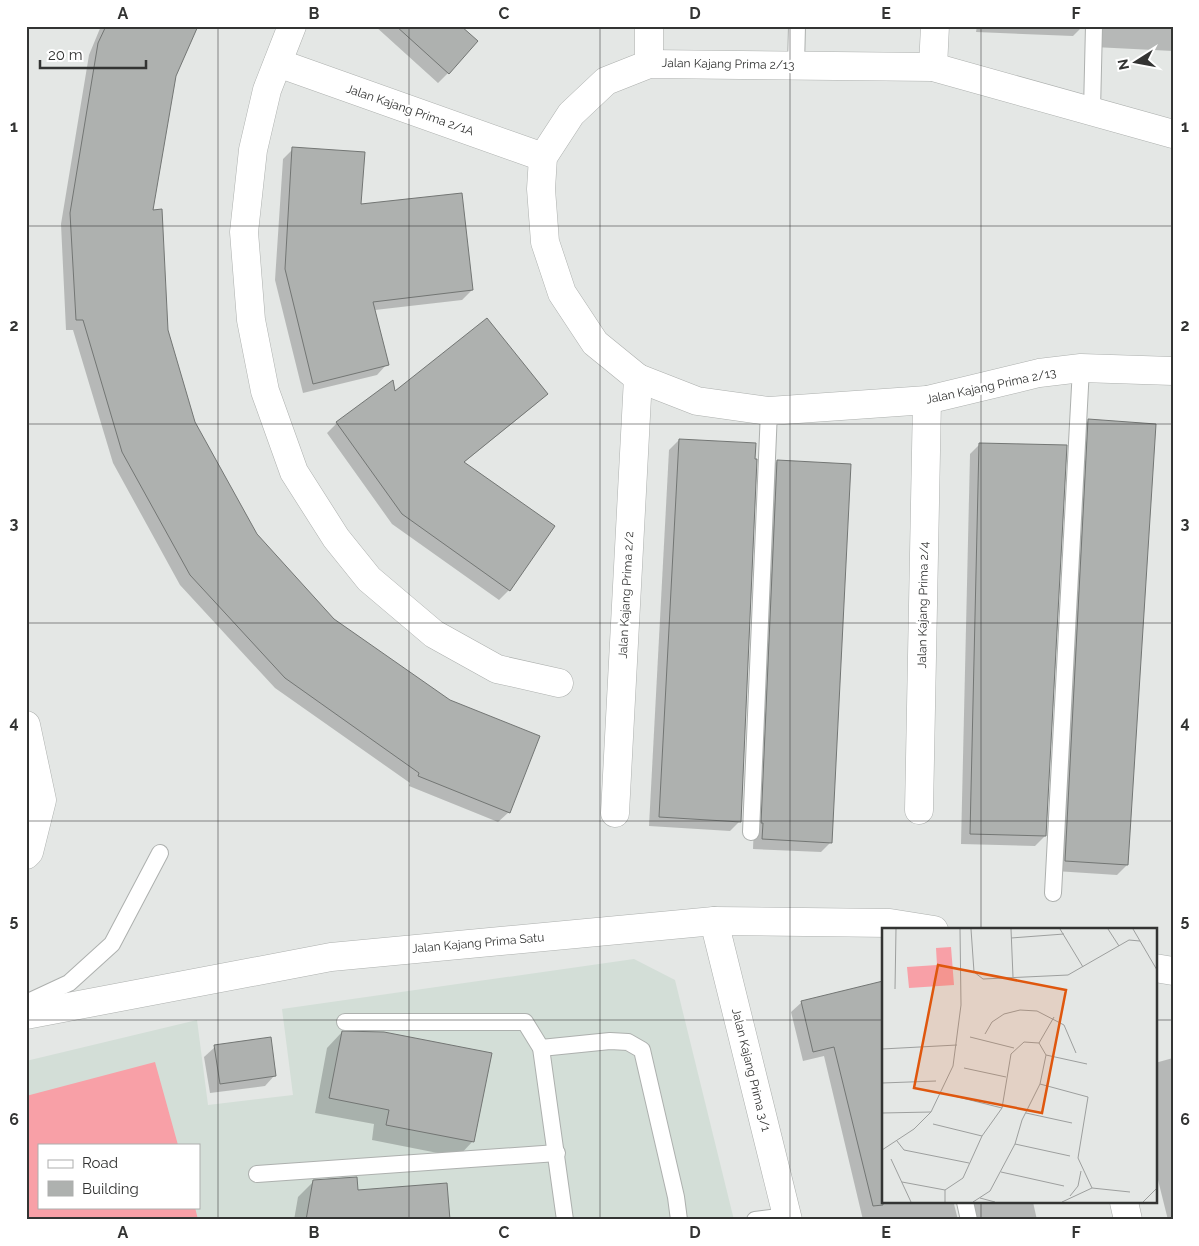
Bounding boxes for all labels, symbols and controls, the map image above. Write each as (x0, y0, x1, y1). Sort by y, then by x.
text: A (118, 4, 129, 23)
text: B (309, 4, 320, 23)
text: C (499, 4, 510, 23)
text: D (689, 4, 701, 23)
text: E (881, 4, 891, 23)
text: F (1071, 4, 1081, 23)
scale bar (40, 38, 146, 70)
north arrow (1112, 38, 1162, 88)
text: 20 m (48, 46, 83, 64)
street label: Jalan Kajang Prima 2/13 (662, 56, 794, 72)
text: N (1114, 58, 1132, 71)
street label: Jalan Kajang Prima 2/1A (344, 81, 476, 139)
text: 1 (10, 117, 18, 136)
text: 1 (1181, 117, 1189, 136)
text: 2 (9, 316, 19, 335)
text: 2 (1180, 316, 1190, 335)
street label: Jalan Kajang Prima 2/13 (925, 365, 1057, 407)
text: 3 (10, 514, 19, 533)
text: 3 (1181, 514, 1190, 533)
street label: Jalan Kajang Prima 2/2 (616, 531, 636, 659)
street label: Jalan Kajang Prima 2/4 (915, 541, 931, 669)
text: 4 (9, 713, 19, 732)
text: 4 (1180, 713, 1190, 732)
text: 5 (10, 911, 19, 930)
text: 5 (1181, 911, 1190, 930)
inset map (882, 928, 1156, 1204)
street label: Jalan Kajang Prima Satu (411, 930, 545, 956)
street label: Jalan Kajang Prima 3/1 (729, 1007, 773, 1133)
text: 6 (9, 1110, 19, 1129)
text: 6 (1180, 1110, 1190, 1129)
legend (38, 1144, 200, 1208)
text: Road (82, 1154, 118, 1172)
text: Building (82, 1180, 139, 1198)
text: A (118, 1223, 129, 1242)
text: B (309, 1223, 320, 1242)
text: C (499, 1223, 510, 1242)
text: D (689, 1223, 701, 1242)
text: E (881, 1223, 891, 1242)
text: F (1071, 1223, 1081, 1242)

